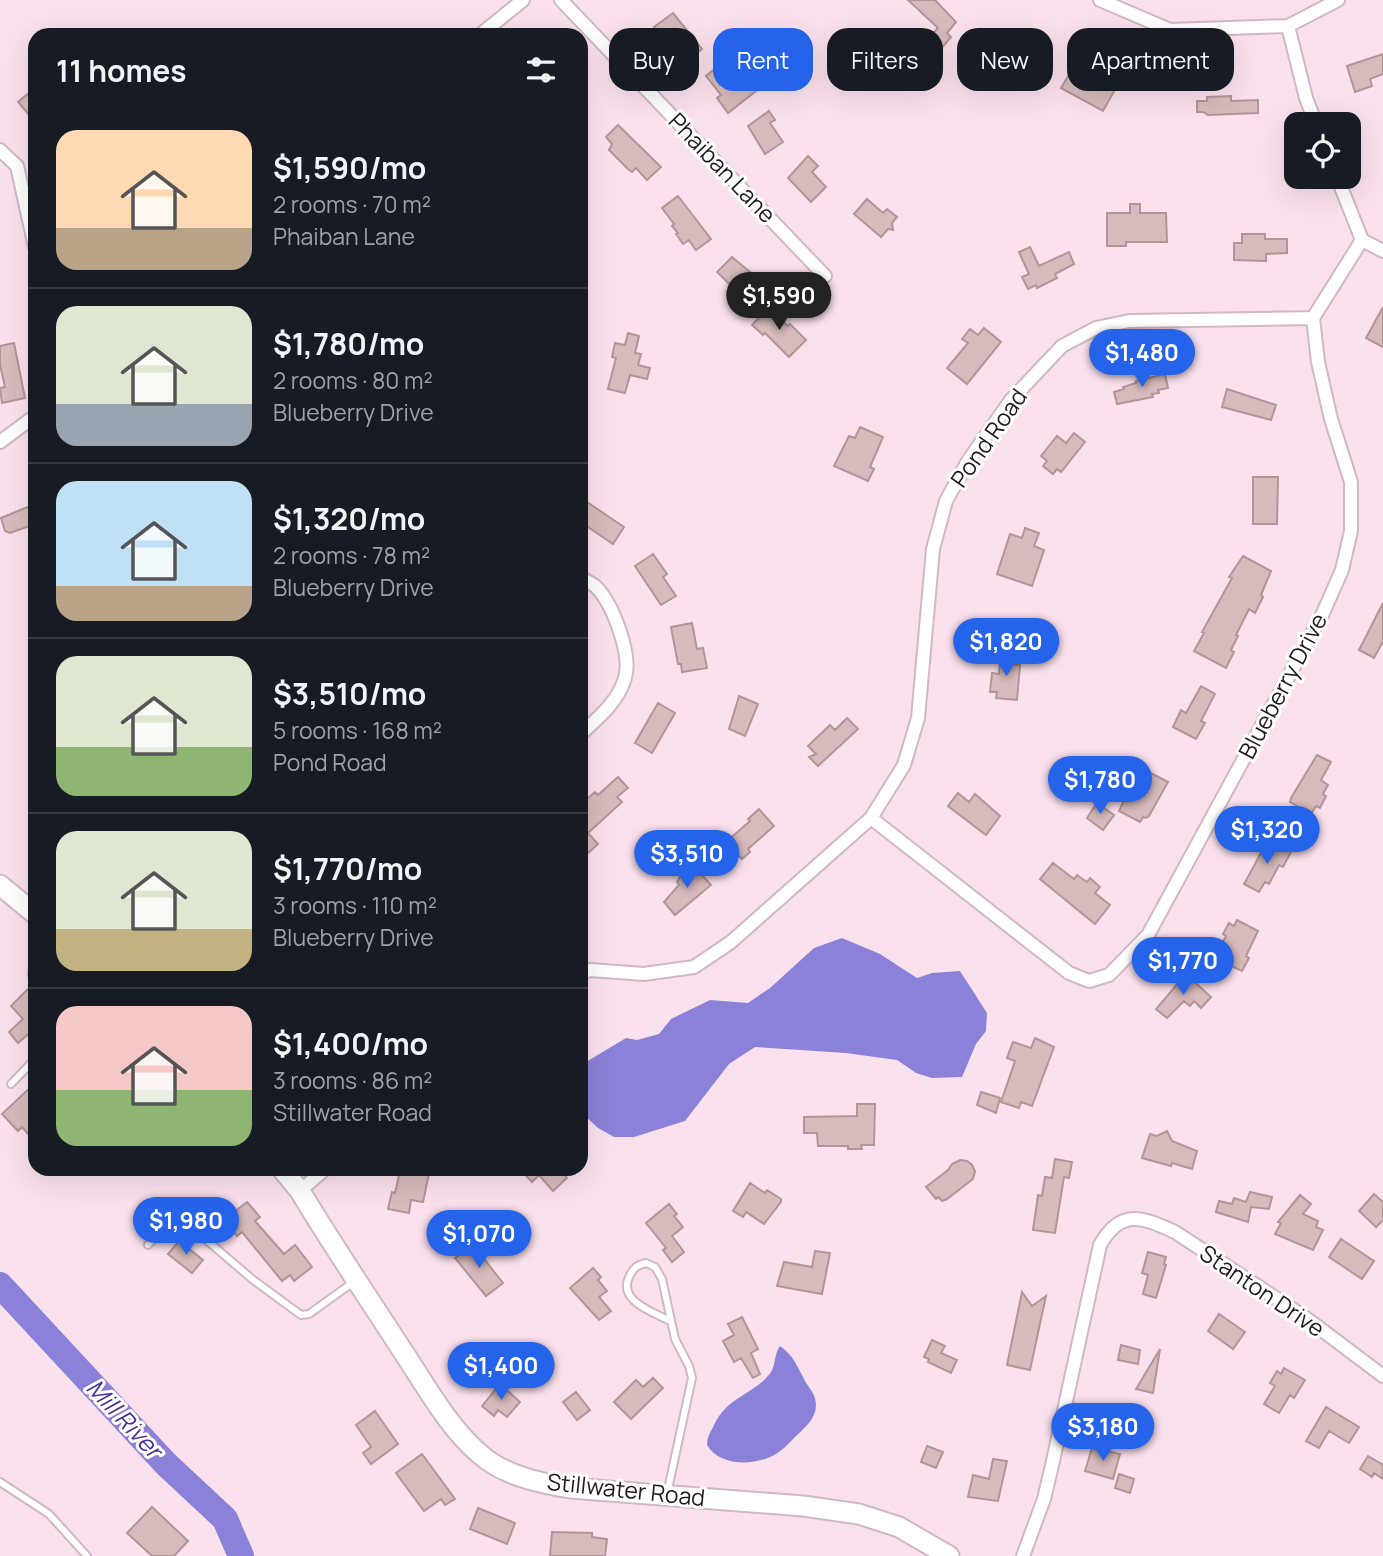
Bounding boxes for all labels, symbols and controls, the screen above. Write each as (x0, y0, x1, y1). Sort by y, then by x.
chip: Buy (609, 28, 699, 91)
chip: Rent (713, 28, 813, 91)
chip: Filters (827, 28, 943, 91)
chip: New (957, 28, 1053, 91)
chip: Apartment (1067, 28, 1234, 91)
text: 11 homes (56, 50, 187, 91)
icon: filters (522, 51, 560, 89)
street label: Phaiban Lane (662, 105, 784, 229)
map controls (1284, 112, 1361, 189)
button: locate (1284, 112, 1361, 189)
text: $1,590/mo (273, 147, 426, 188)
icon: home (112, 158, 196, 242)
text: 2 rooms · 70 m² (273, 188, 431, 220)
text: Phaiban Lane (273, 220, 415, 252)
pin: $1,590 (722, 272, 836, 332)
text: $1,590 (742, 279, 816, 311)
text: $1,780/mo (273, 323, 424, 364)
pin: $1,480 (1085, 330, 1199, 389)
icon: home (112, 334, 196, 418)
text: $1,480 (1105, 336, 1179, 368)
text: 2 rooms · 80 m² (273, 364, 433, 396)
street label: Pond Road (942, 382, 1034, 493)
text: Blueberry Drive (273, 396, 434, 428)
text: $1,320/mo (273, 498, 425, 539)
icon: home (112, 509, 196, 593)
text: 2 rooms · 78 m² (273, 539, 430, 571)
text: Blueberry Drive (273, 571, 434, 603)
street label: Blueberry Drive (1230, 607, 1334, 764)
pin: $1,820 (949, 618, 1063, 678)
text: $1,820 (969, 625, 1043, 657)
text: $3,510/mo (273, 673, 426, 714)
icon: home (112, 684, 196, 768)
text: 5 rooms · 168 m² (273, 714, 442, 746)
text: Pond Road (273, 746, 387, 778)
pin: $1,780 (1043, 756, 1157, 816)
text: $1,780 (1064, 763, 1136, 795)
pin: $1,320 (1210, 806, 1324, 866)
text: $1,320 (1231, 813, 1303, 845)
pin: $3,510 (630, 830, 744, 890)
text: $3,510 (650, 837, 724, 869)
text: $1,770/mo (273, 848, 422, 889)
icon: home (112, 859, 196, 943)
text: 3 rooms · 110 m² (273, 889, 437, 921)
text: Blueberry Drive (273, 921, 434, 953)
pin: $1,770 (1126, 937, 1240, 997)
text: $1,770 (1148, 944, 1218, 976)
text: $1,400/mo (273, 1023, 428, 1064)
icon: home (112, 1034, 196, 1118)
text: 3 rooms · 86 m² (273, 1064, 433, 1096)
text: Stillwater Road (273, 1096, 432, 1128)
pin: $1,980 (129, 1198, 243, 1257)
text: $1,980 (149, 1204, 223, 1236)
pin: $1,070 (422, 1210, 536, 1270)
text: $1,070 (442, 1217, 516, 1249)
street label: Stanton Drive (1194, 1237, 1331, 1344)
pin: $1,400 (444, 1342, 558, 1402)
text: $1,400 (464, 1349, 538, 1381)
water label: Mill River (80, 1371, 172, 1467)
pin: $3,180 (1046, 1404, 1160, 1463)
text: $3,180 (1067, 1410, 1139, 1442)
street label: Stillwater Road (545, 1465, 707, 1513)

